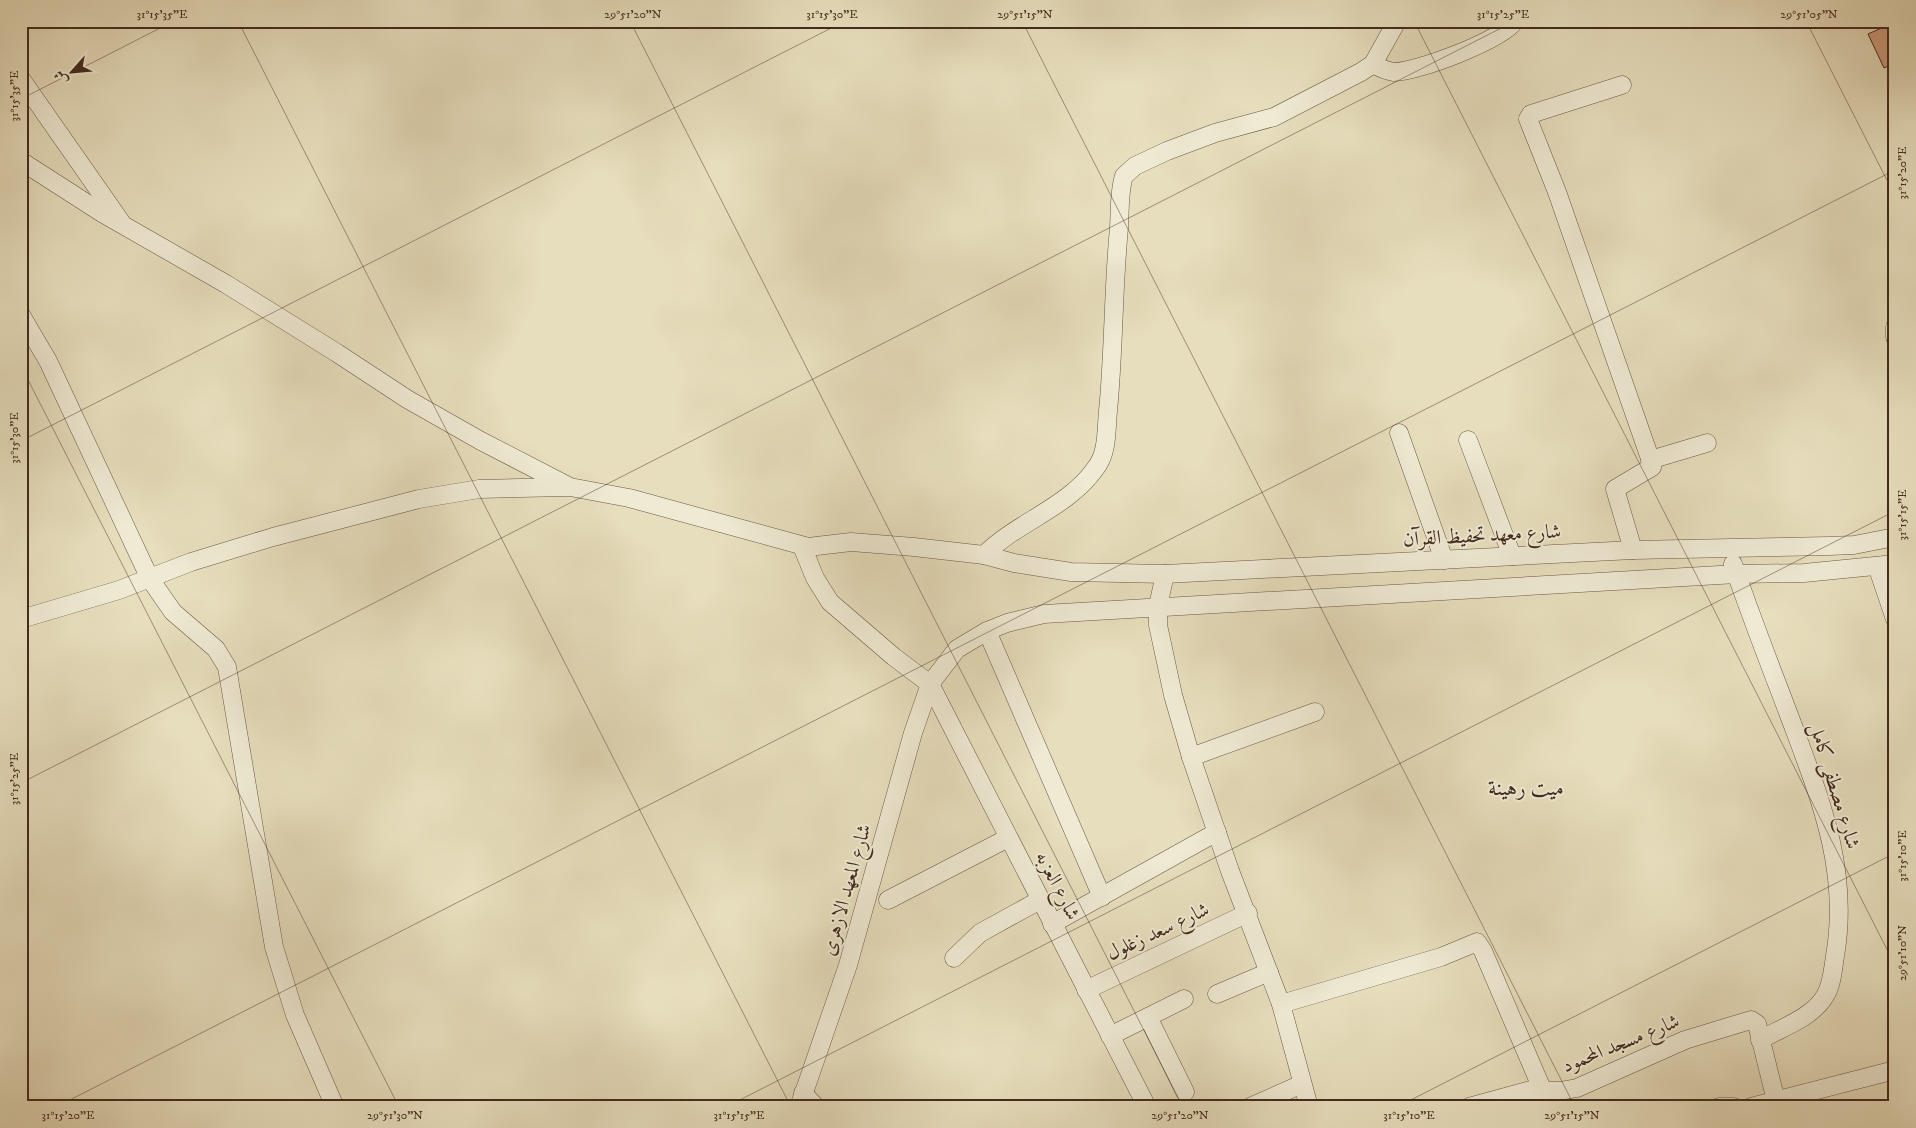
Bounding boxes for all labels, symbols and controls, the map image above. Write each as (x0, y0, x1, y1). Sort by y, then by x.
text: 31°15'35"E (137, 7, 188, 22)
text: 29°51'20"N (604, 7, 662, 22)
text: 31°15'30"E (806, 7, 858, 22)
text: 29°51'15"N (997, 7, 1053, 22)
text: 31°15'25"E (1477, 7, 1530, 22)
text: 29°51'05"N (1780, 7, 1838, 22)
north arrow (48, 48, 98, 98)
text: ش (50, 67, 72, 88)
text: 31°15'35"E (7, 70, 22, 121)
text: 31°15'20"E (1895, 146, 1910, 199)
text: 31°15'30"E (7, 412, 22, 464)
text: 31°15'15"E (1895, 489, 1910, 540)
street label: شارع معهد تحفيظ القرآن (1402, 518, 1562, 557)
street label: شارع مصطفى كامل (1799, 720, 1865, 853)
text: 31°15'25"E (7, 752, 22, 805)
district label: ميت رهينة (1488, 775, 1564, 802)
street label: شارع المعهد الازهرى (816, 821, 882, 960)
text: 31°15'10"E (1895, 830, 1910, 882)
street label: شارع العزبه (1025, 847, 1085, 926)
street label: شارع سعد زغلول (1103, 897, 1215, 970)
text: 29°51'10"N (1895, 925, 1910, 981)
street label: شارع مسجد المحمود (1559, 1009, 1685, 1083)
text: 31°15'20"E (42, 1108, 95, 1123)
text: 29°51'30"N (367, 1108, 423, 1123)
text: 31°15'15"E (714, 1108, 765, 1123)
text: 29°51'20"N (1151, 1108, 1209, 1123)
text: 31°15'10"E (1383, 1108, 1435, 1123)
text: 29°51'15"N (1544, 1108, 1600, 1123)

